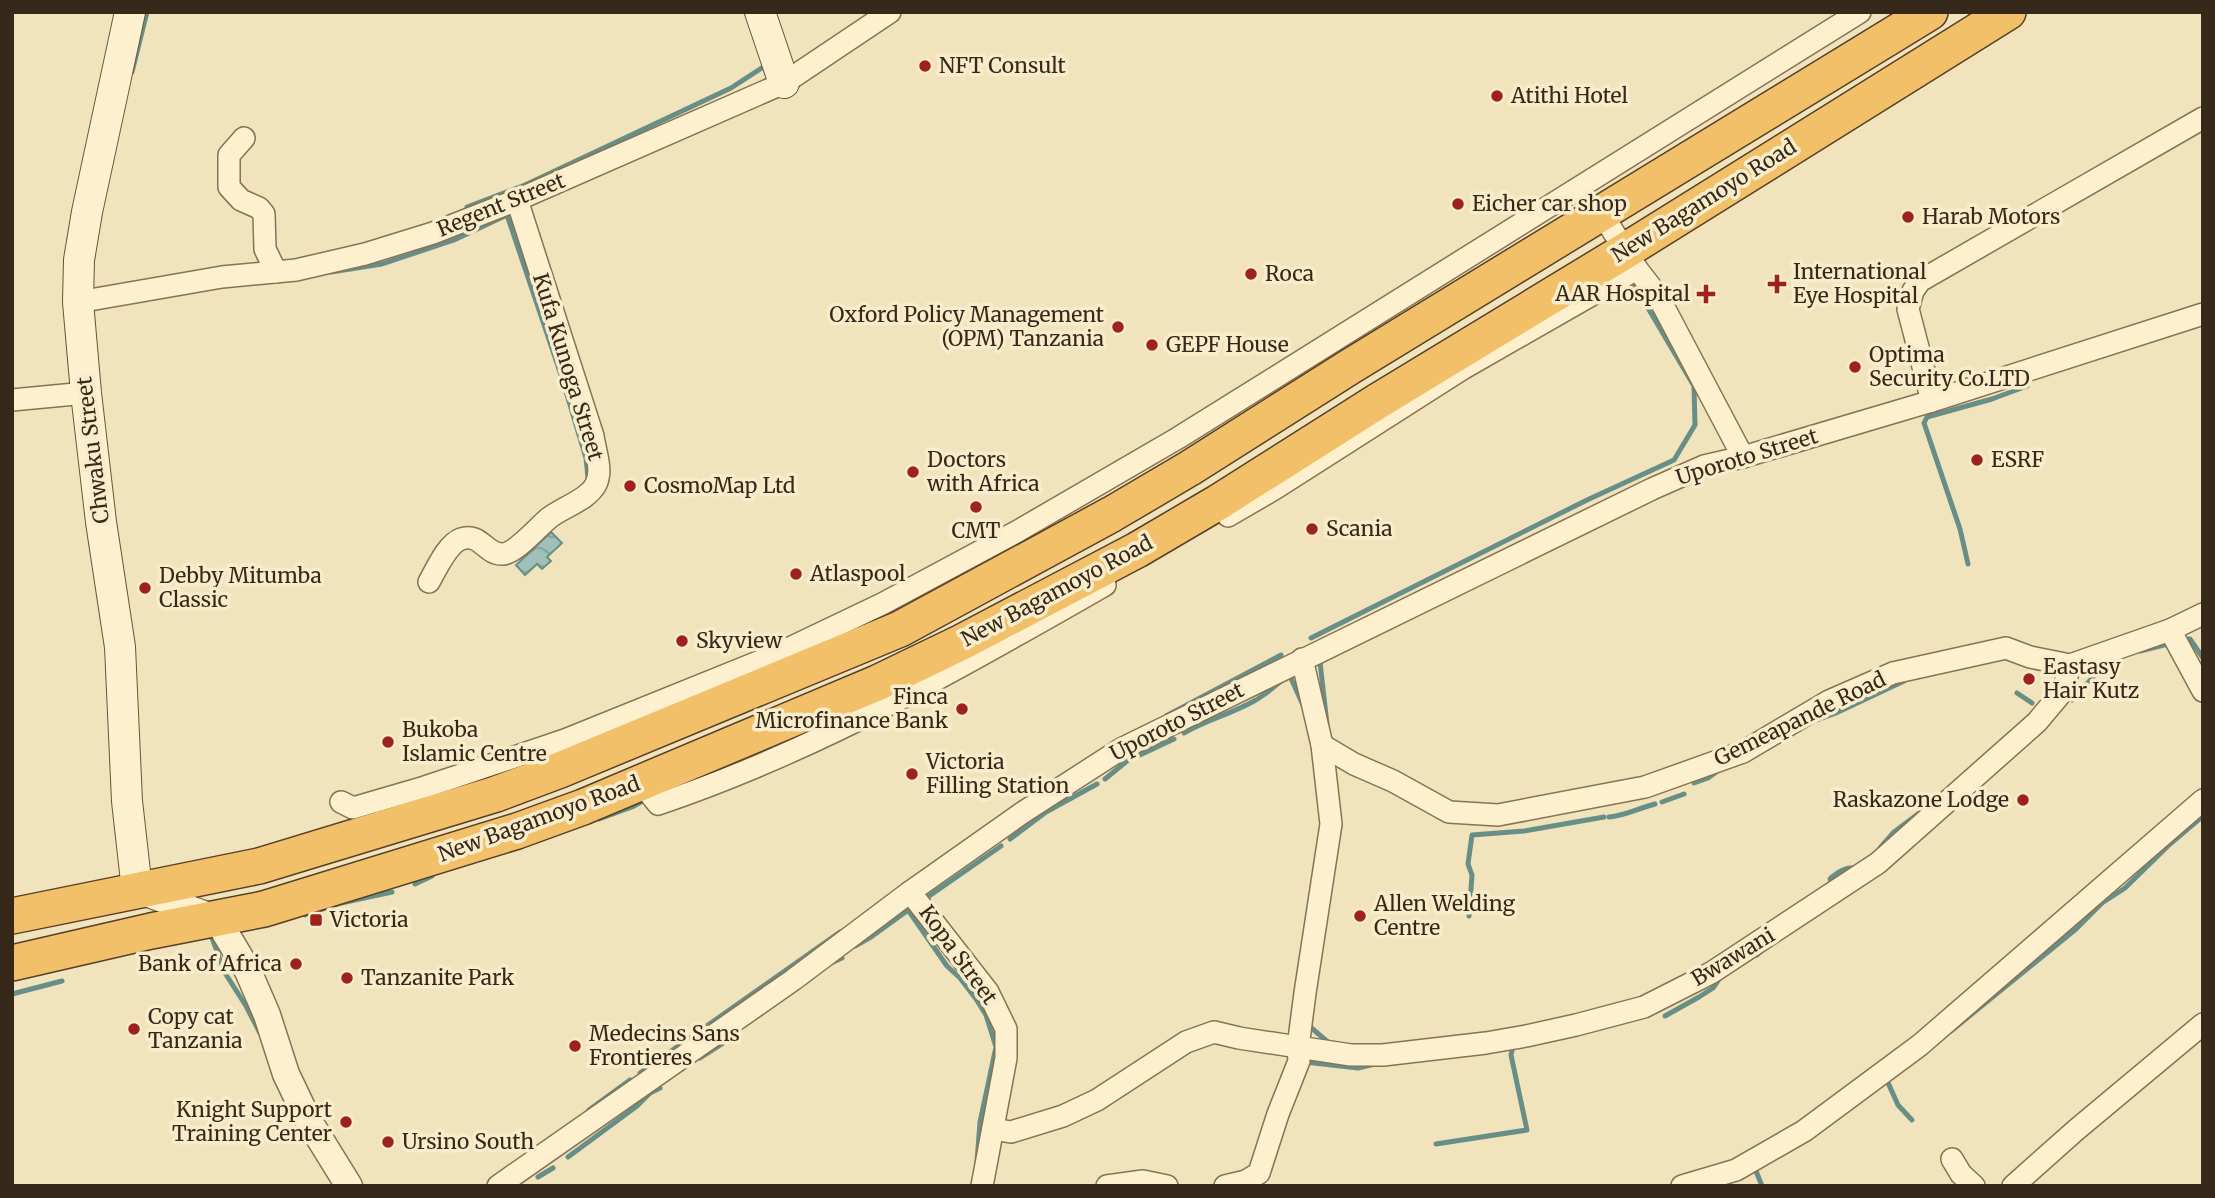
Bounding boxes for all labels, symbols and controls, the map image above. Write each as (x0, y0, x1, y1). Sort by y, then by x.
place label: NFT Consult (939, 52, 1066, 79)
marker: NFT Consult (917, 58, 933, 74)
place label: Atithi Hotel (1510, 82, 1629, 109)
marker: Atithi Hotel (1489, 88, 1505, 104)
street label: New Bagamoyo Road (1606, 133, 1801, 268)
street label: Regent Street (433, 167, 569, 242)
place label: Eicher car shop (1472, 190, 1627, 217)
marker: Eicher car shop (1450, 196, 1466, 212)
place label: Harab Motors (1922, 203, 2060, 230)
marker: Harab Motors (1900, 209, 1916, 225)
place label: International Eye Hospital (1793, 258, 1927, 309)
place label: Roca (1265, 260, 1314, 287)
marker: Roca (1243, 266, 1259, 282)
street label: Kufa Kunoga Street (527, 270, 610, 464)
marker: International Eye Hospital (1767, 274, 1787, 294)
place label: AAR Hospital (1554, 280, 1690, 307)
marker: AAR Hospital (1696, 284, 1716, 304)
place label: Oxford Policy Management (OPM) Tanzania (829, 301, 1104, 352)
marker: Oxford Policy Management (OPM) Tanzania (1110, 319, 1126, 335)
place label: GEPF House (1166, 331, 1289, 358)
marker: GEPF House (1144, 337, 1160, 353)
place label: Optima Security Co.LTD (1869, 341, 2030, 392)
marker: Optima Security Co.LTD (1847, 359, 1863, 375)
street label: Chwaku Street (70, 375, 115, 525)
street label: Uporoto Street (1673, 422, 1821, 491)
place label: Doctors with Africa (926, 446, 1039, 497)
place label: ESRF (1991, 446, 2044, 473)
marker: ESRF (1969, 452, 1985, 468)
marker: Doctors with Africa (905, 464, 921, 480)
place label: CosmoMap Ltd (644, 472, 796, 499)
marker: CosmoMap Ltd (622, 478, 638, 494)
marker: CMT (968, 499, 984, 515)
place label: Scania (1326, 515, 1393, 542)
place label: CMT (952, 517, 1001, 544)
marker: Scania (1304, 521, 1320, 537)
street label: New Bagamoyo Road (956, 529, 1157, 652)
place label: Atlaspool (809, 560, 906, 587)
place label: Debby Mitumba Classic (159, 562, 322, 613)
marker: Atlaspool (788, 566, 804, 582)
marker: Debby Mitumba Classic (137, 580, 153, 596)
place label: Skyview (696, 627, 782, 654)
marker: Skyview (674, 633, 690, 649)
place label: Eastasy Hair Kutz (2043, 653, 2139, 704)
street label: Gemeapande Road (1710, 665, 1890, 772)
marker: Eastasy Hair Kutz (2021, 671, 2037, 687)
street label: Uporoto Street (1105, 676, 1248, 767)
place label: Finca Microfinance Bank (755, 683, 949, 734)
marker: Finca Microfinance Bank (954, 701, 970, 717)
place label: Bukoba Islamic Centre (402, 716, 547, 767)
marker: Bukoba Islamic Centre (380, 734, 396, 750)
place label: Victoria Filling Station (925, 748, 1069, 799)
marker: Victoria Filling Station (904, 766, 920, 782)
street label: New Bagamoyo Road (434, 769, 644, 868)
place label: Raskazone Lodge (1833, 786, 2009, 813)
marker: Raskazone Lodge (2015, 792, 2031, 808)
place label: Allen Welding Centre (1373, 890, 1516, 941)
street label: Kopa Street (913, 900, 1004, 1010)
place label: Victoria (329, 906, 409, 933)
marker: Allen Welding Centre (1352, 908, 1368, 924)
marker: Victoria (308, 912, 324, 928)
street label: Bwawani (1686, 921, 1780, 992)
place label: Bank of Africa (138, 950, 282, 977)
marker: Bank of Africa (288, 956, 304, 972)
place label: Tanzanite Park (361, 964, 515, 991)
marker: Tanzanite Park (339, 970, 355, 986)
place label: Copy cat Tanzania (148, 1003, 242, 1054)
place label: Medecins Sans Frontieres (589, 1020, 740, 1071)
marker: Copy cat Tanzania (126, 1021, 142, 1037)
marker: Medecins Sans Frontieres (567, 1038, 583, 1054)
place label: Knight Support Training Center (172, 1096, 332, 1147)
marker: Knight Support Training Center (338, 1114, 354, 1130)
place label: Ursino South (402, 1128, 534, 1155)
marker: Ursino South (380, 1134, 396, 1150)

